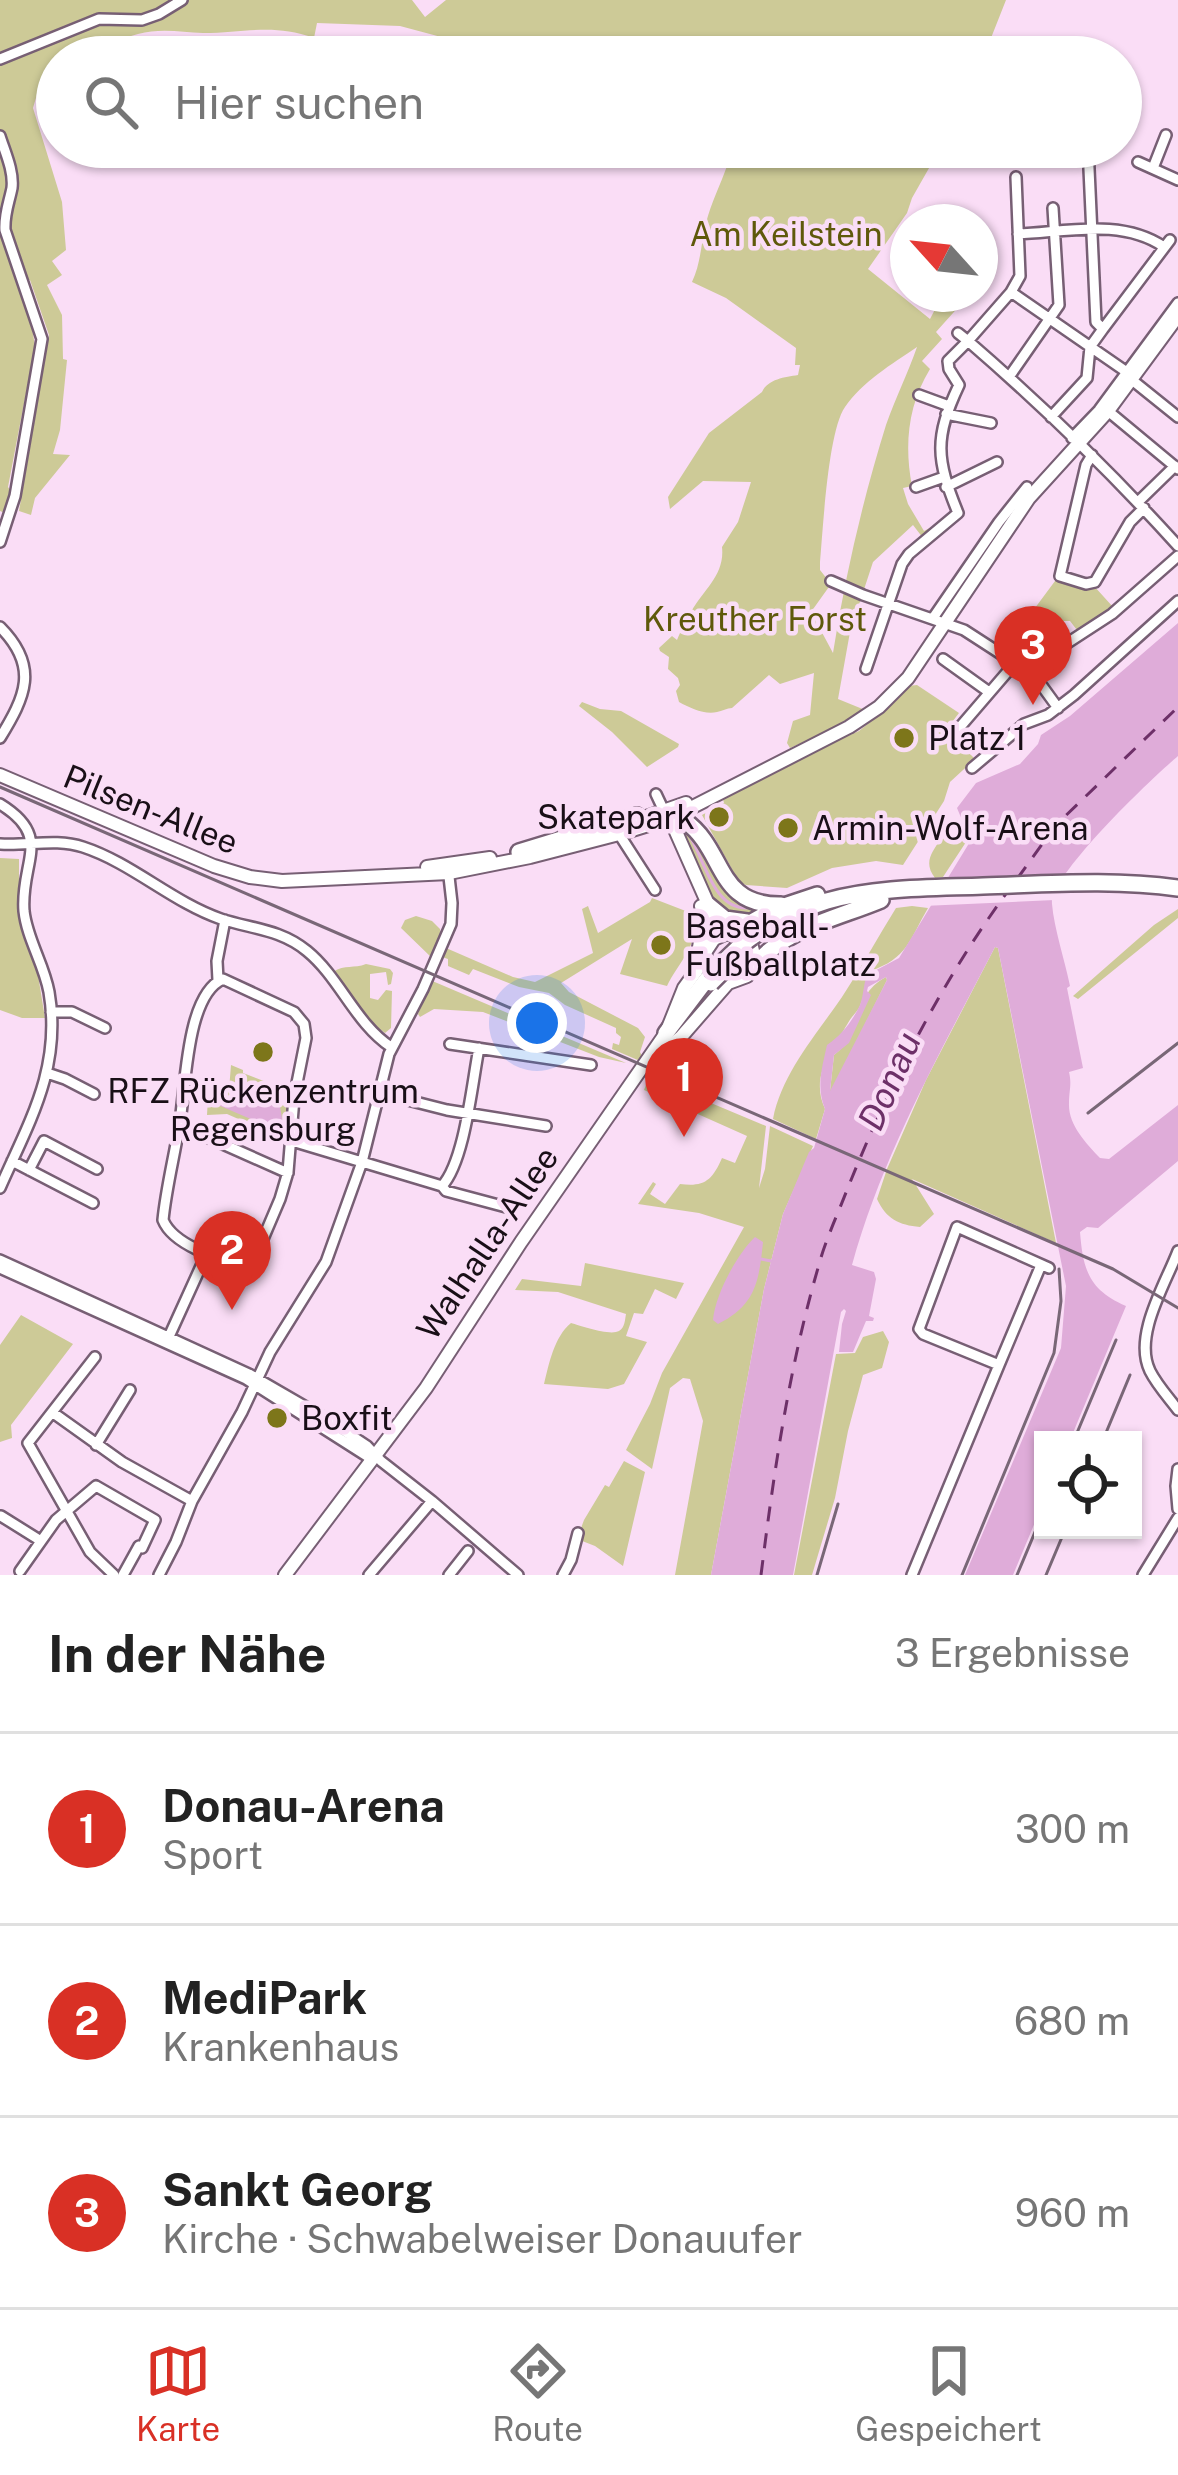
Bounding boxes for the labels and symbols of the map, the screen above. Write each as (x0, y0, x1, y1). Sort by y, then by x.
north arrow (890, 204, 998, 312)
park label: Am Keilstein (690, 215, 882, 253)
park label: Kreuther Forst (643, 600, 867, 638)
pin: 3 (994, 606, 1072, 705)
place label: Platz 1 (928, 719, 1026, 757)
marker: Platz 1 (891, 725, 917, 751)
street label: Pilsen-Allee (58, 757, 244, 861)
place label: Skatepark (537, 798, 695, 836)
marker: Skatepark (706, 804, 732, 830)
place label: Armin-Wolf-Arena (812, 809, 1088, 847)
marker: Armin-Wolf-Arena (775, 815, 801, 841)
place label: Baseball- Fußballplatz (685, 907, 876, 983)
marker: Baseball- Fußballplatz (648, 932, 674, 958)
your location (507, 993, 567, 1053)
water label: Donau (849, 1025, 929, 1137)
pin: 1 (645, 1038, 723, 1137)
marker: RFZ Rückenzentrum Regensburg (250, 1039, 276, 1065)
place label: RFZ Rückenzentrum Regensburg (107, 1072, 419, 1148)
street label: Walhalla-Allee (409, 1140, 565, 1346)
pin: 2 (193, 1211, 271, 1310)
place label: Boxfit (301, 1399, 393, 1437)
marker: Boxfit (264, 1405, 290, 1431)

